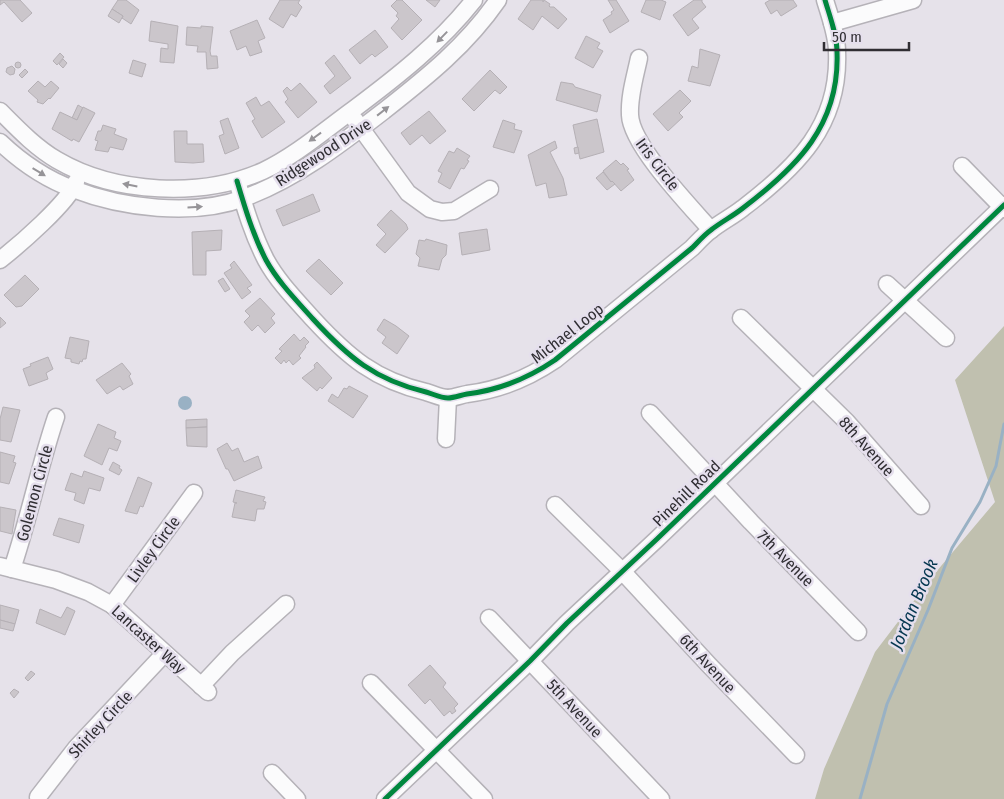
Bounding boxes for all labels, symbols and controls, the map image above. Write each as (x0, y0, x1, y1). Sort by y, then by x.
scale bar (824, 20, 909, 52)
text: 50 m (832, 28, 862, 46)
one-way arrow (436, 30, 448, 42)
one-way arrow (377, 106, 390, 117)
street label: Ridgewood Drive (272, 114, 375, 190)
one-way arrow (309, 132, 322, 143)
street label: Iris Circle (632, 134, 683, 194)
one-way arrow (32, 167, 45, 176)
one-way arrow (122, 180, 138, 188)
one-way arrow (187, 203, 203, 211)
street label: Michael Loop (527, 299, 607, 368)
street label: 8th Avenue (835, 413, 898, 480)
street label: Golemon Circle (13, 443, 56, 543)
street label: Pinehill Road (649, 456, 724, 530)
street label: Livley Circle (123, 512, 184, 586)
street label: 7th Avenue (753, 526, 818, 591)
water label: Jordan Brook (885, 555, 943, 653)
street label: Lancaster Way (108, 601, 190, 678)
street label: 6th Avenue (676, 630, 740, 697)
street label: 5th Avenue (543, 675, 606, 741)
street label: Shirley Circle (64, 687, 136, 762)

